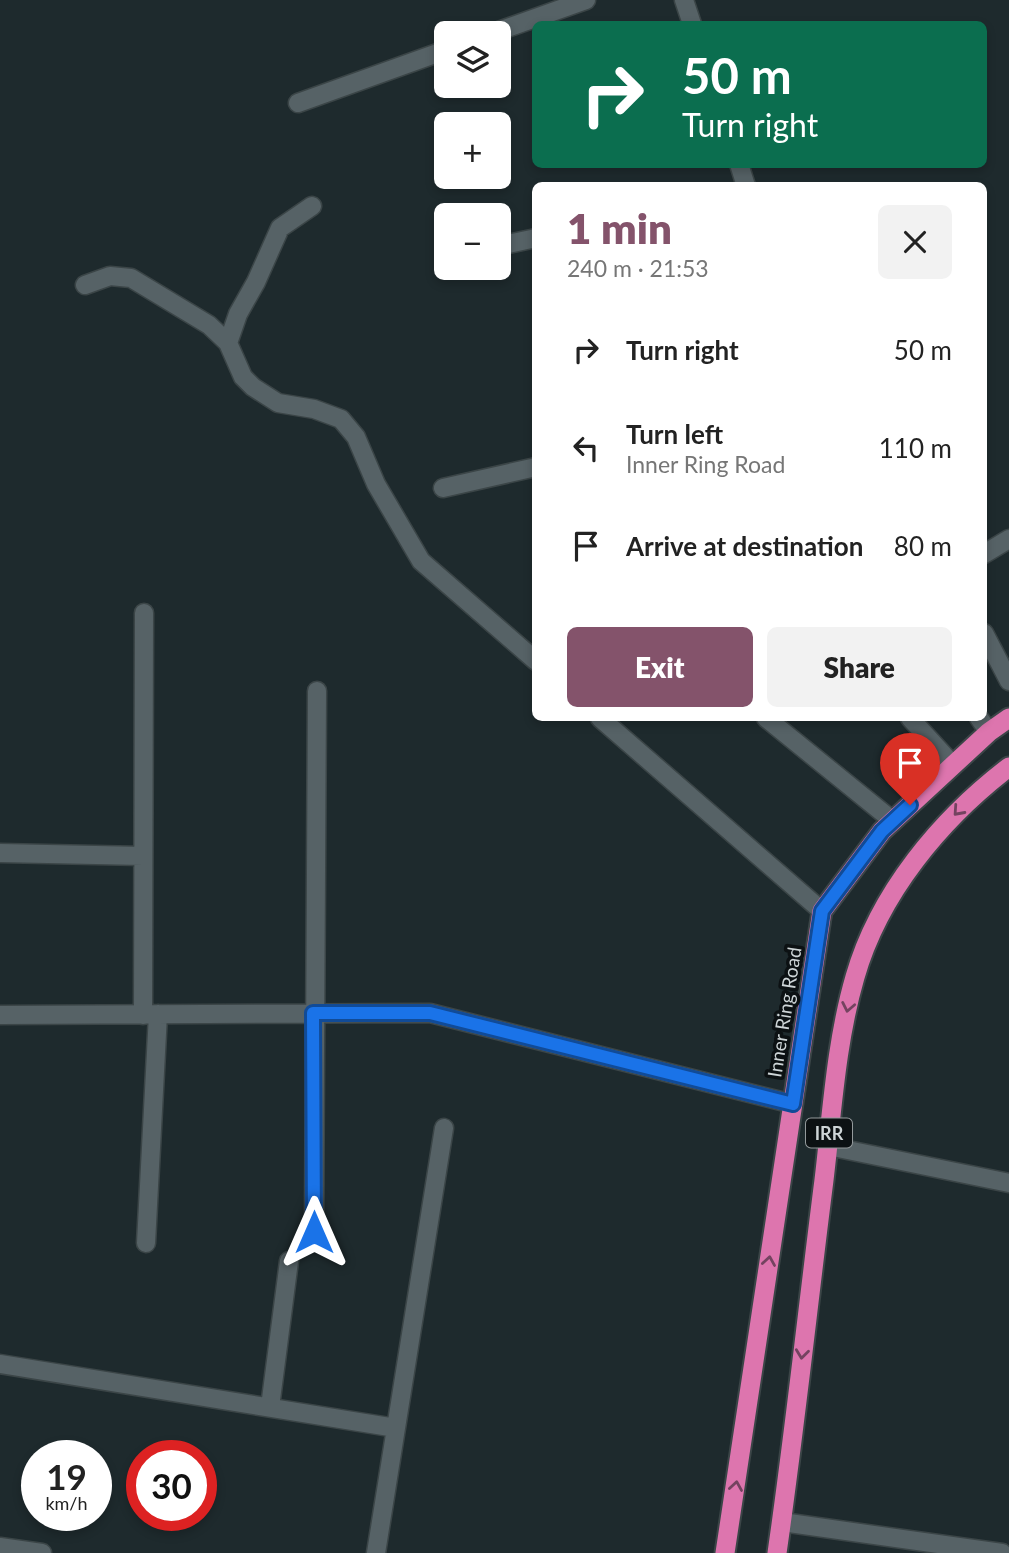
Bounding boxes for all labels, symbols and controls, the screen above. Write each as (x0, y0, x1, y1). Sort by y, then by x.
map controls (434, 21, 511, 280)
button: layers (434, 21, 511, 98)
text: 50 m (682, 46, 792, 104)
icon: right (567, 49, 658, 140)
text: Turn right (682, 105, 818, 144)
button: + (434, 112, 511, 189)
button: − (434, 203, 511, 280)
text: 1 min (567, 203, 672, 253)
button: close (878, 205, 952, 279)
text: 240 m · 21:53 (567, 254, 709, 282)
icon: right (567, 331, 605, 369)
text: Turn right (626, 334, 739, 366)
text: 50 m (894, 334, 952, 366)
text: Turn left (626, 418, 723, 450)
icon: left (567, 429, 605, 467)
text: 110 m (879, 432, 952, 464)
text: Inner Ring Road (626, 450, 785, 478)
icon: arrive (567, 527, 605, 565)
text: Arrive at destination (626, 530, 863, 562)
text: 80 m (894, 530, 952, 562)
button: Exit (567, 627, 753, 707)
button: Share (767, 627, 952, 707)
pin (880, 733, 940, 805)
icon: arrive (891, 744, 929, 782)
one-way arrow (953, 803, 966, 816)
street label: Inner Ring Road (762, 945, 806, 1079)
one-way arrow (842, 1001, 857, 1013)
road number: IRR (806, 1118, 852, 1148)
position arrow (277, 1195, 351, 1269)
one-way arrow (762, 1255, 777, 1266)
one-way arrow (795, 1348, 810, 1360)
speed limit sign: 30 (126, 1440, 217, 1531)
text: 19 (46, 1455, 87, 1497)
one-way arrow (728, 1480, 743, 1491)
text: km/h (45, 1492, 88, 1514)

